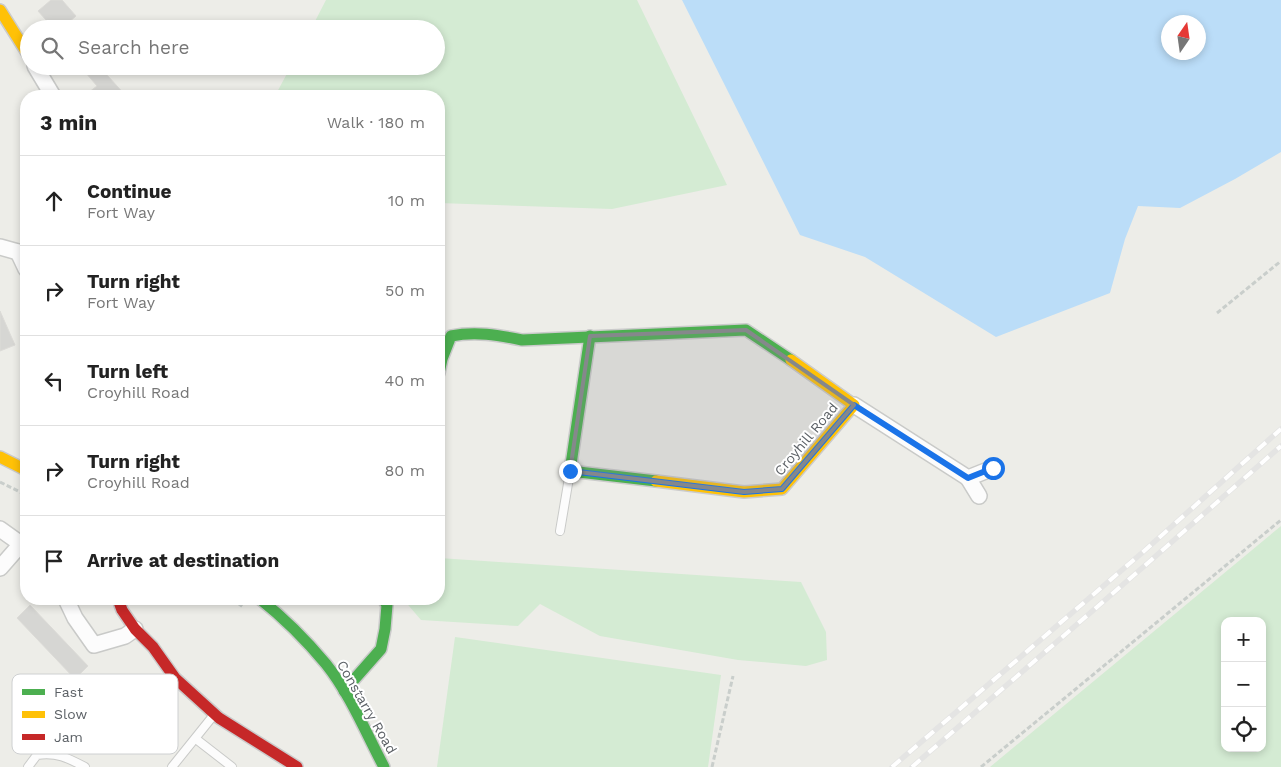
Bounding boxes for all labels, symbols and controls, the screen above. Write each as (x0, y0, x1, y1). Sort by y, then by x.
north arrow (1161, 15, 1206, 60)
search box (20, 20, 445, 75)
icon: search (38, 34, 66, 62)
text: Search here (78, 36, 189, 59)
text: 3 min (40, 110, 97, 135)
text: Walk · 180 m (327, 113, 425, 132)
text: Continue (87, 180, 171, 203)
icon: ahead (40, 187, 68, 215)
text: 10 m (388, 191, 425, 210)
text: Fort Way (87, 203, 155, 222)
text: Turn right (87, 270, 180, 293)
icon: right (40, 277, 68, 305)
text: 50 m (385, 281, 425, 300)
text: Fort Way (87, 293, 155, 312)
text: Turn left (87, 360, 168, 383)
icon: left (40, 367, 68, 395)
text: 40 m (385, 371, 425, 390)
text: Croyhill Road (87, 383, 190, 402)
street label: Croyhill Road (771, 399, 841, 479)
text: Turn right (87, 450, 180, 473)
icon: right (40, 457, 68, 485)
route start (982, 457, 1005, 480)
route end (559, 460, 582, 483)
text: 80 m (384, 461, 425, 480)
text: Croyhill Road (87, 473, 190, 492)
icon: arrive (40, 547, 68, 575)
text: Arrive at destination (87, 549, 279, 572)
map controls (1221, 617, 1266, 752)
button: + (1221, 617, 1266, 662)
street label: Constarry Road (334, 657, 400, 757)
button: − (1221, 662, 1266, 707)
legend (12, 674, 178, 754)
text: Fast (54, 684, 83, 700)
text: Slow (54, 706, 87, 722)
button: locate (1221, 707, 1266, 752)
text: Jam (54, 729, 83, 745)

